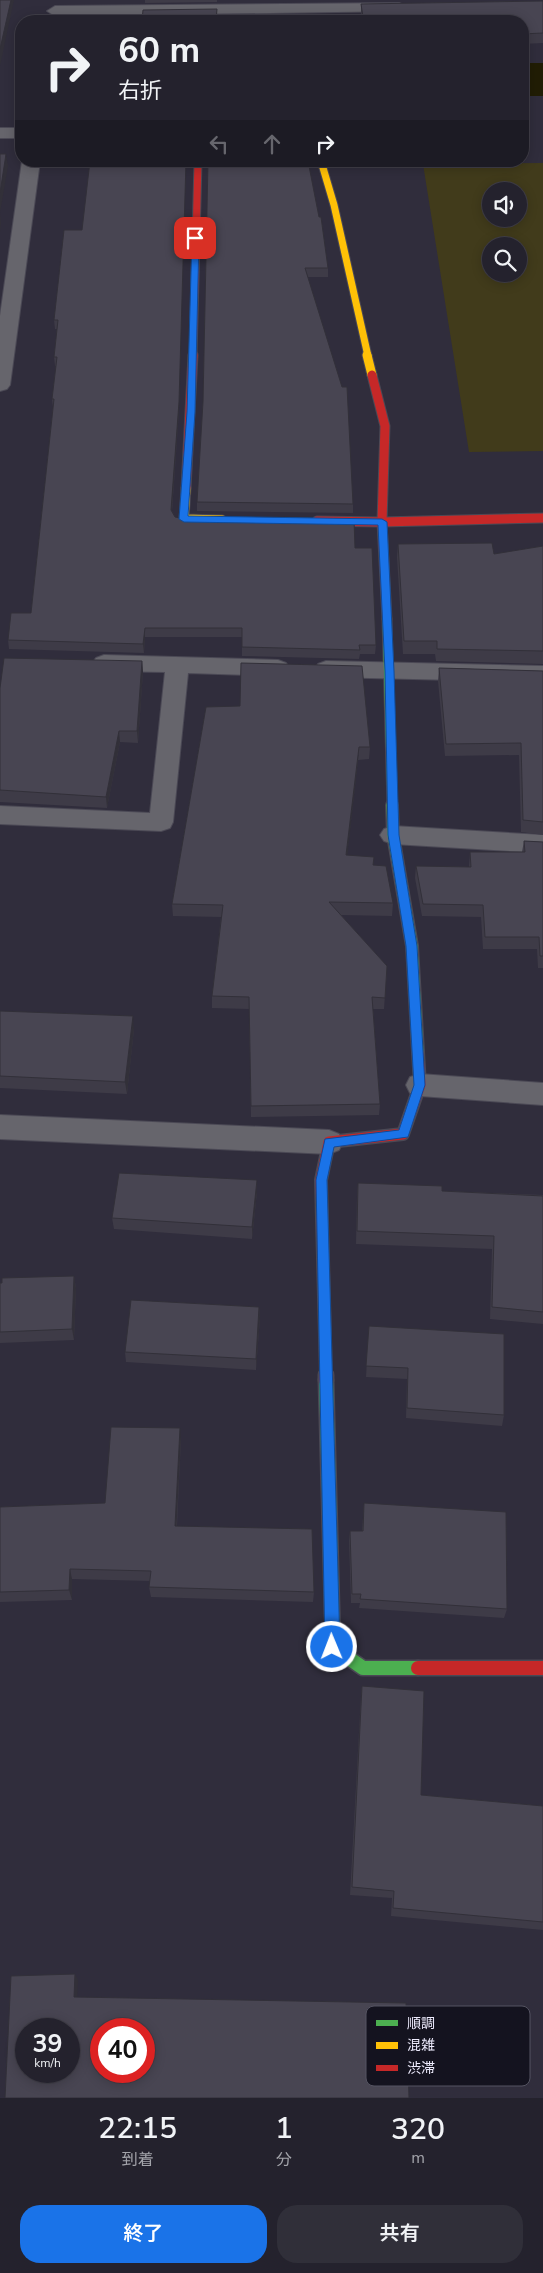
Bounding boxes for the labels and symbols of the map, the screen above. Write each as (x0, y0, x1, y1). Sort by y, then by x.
pin (174, 217, 216, 259)
position arrow (305, 1620, 357, 1672)
legend (366, 2006, 530, 2086)
text: 順調 (407, 2014, 435, 2033)
speed limit sign: 40 (90, 2018, 155, 2083)
text: 混雑 (407, 2036, 435, 2055)
text: 渋滞 (407, 2059, 435, 2078)

